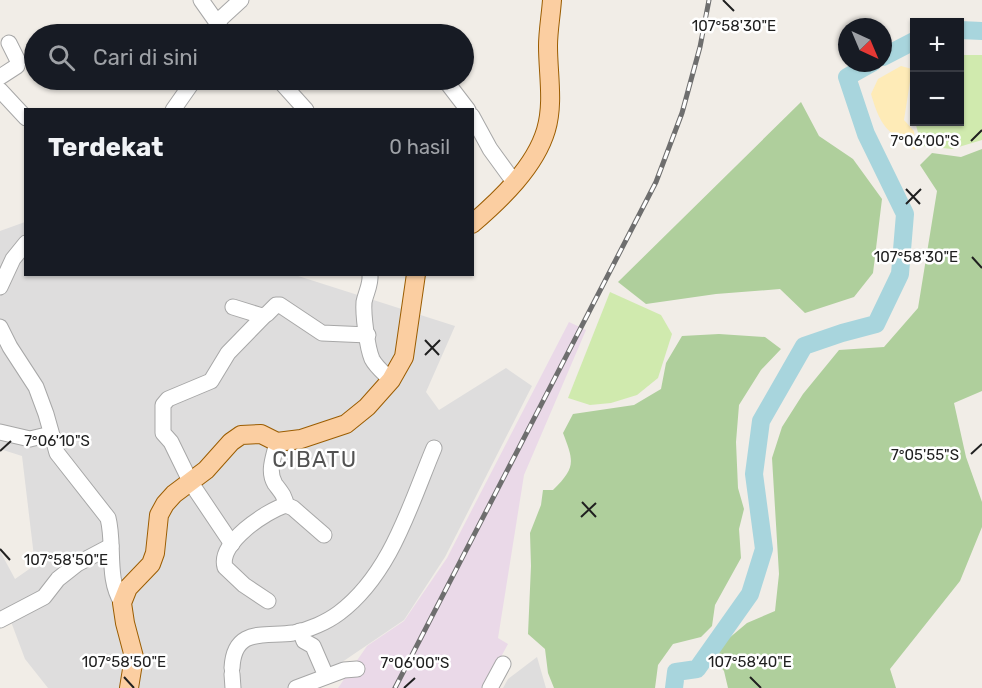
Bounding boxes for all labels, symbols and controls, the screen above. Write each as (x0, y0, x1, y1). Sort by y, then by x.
text: 107°58'30"E (692, 17, 776, 35)
north arrow (838, 18, 892, 72)
map controls (910, 18, 964, 126)
button: + (910, 18, 964, 72)
search box (24, 24, 474, 90)
icon: search (45, 41, 78, 74)
text: Cari di sini (93, 44, 198, 71)
button: − (910, 72, 964, 126)
text: Terdekat (48, 132, 163, 163)
text: 7°06'00"S (891, 132, 959, 150)
text: 0 hasil (389, 135, 450, 159)
text: 107°58'30"E (874, 248, 958, 266)
text: 7°06'10"S (24, 432, 90, 450)
district label: CIBATU (272, 446, 358, 473)
text: 7°05'55"S (891, 446, 959, 464)
text: 107°58'50"E (24, 551, 108, 569)
text: 107°58'50"E (82, 653, 166, 671)
text: 107°58'40"E (708, 653, 792, 671)
text: 7°06'00"S (381, 654, 449, 672)

